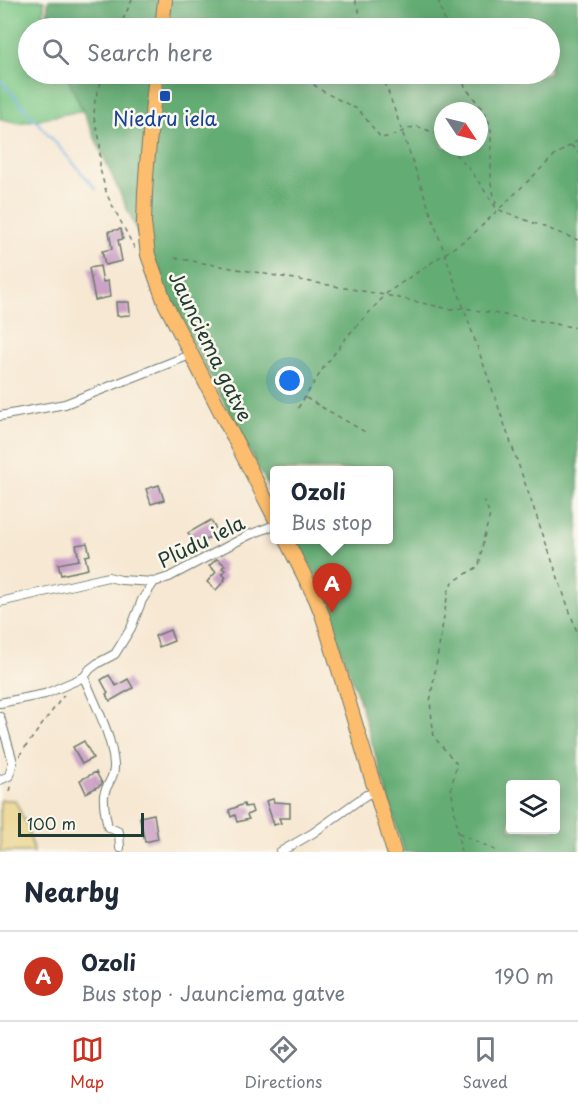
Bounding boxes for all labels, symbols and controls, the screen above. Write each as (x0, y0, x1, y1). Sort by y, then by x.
search box (18, 18, 560, 84)
icon: search (39, 35, 72, 68)
text: Search here (87, 35, 213, 68)
marker: Niedru iela (158, 89, 172, 103)
north arrow (434, 102, 488, 156)
place label: Niedru iela (113, 103, 218, 133)
street label: Jaunciema gatve (161, 266, 261, 426)
your location (275, 366, 304, 395)
popup (270, 466, 393, 544)
text: Ozoli (291, 474, 346, 507)
street label: Plūdu iela (152, 507, 250, 575)
text: Bus stop (291, 507, 372, 537)
pin: A (312, 564, 352, 613)
map controls (506, 780, 560, 834)
button: layers (506, 780, 560, 834)
scale bar (18, 810, 144, 838)
text: 100 m (27, 811, 76, 835)
text: Nearby (24, 872, 119, 911)
text: Ozoli (81, 945, 136, 978)
text: A (36, 961, 51, 991)
text: 190 m (495, 961, 554, 991)
text: Bus stop · Jaunciema gatve (81, 978, 345, 1008)
tab: Map (70, 1033, 104, 1093)
tab: Directions (244, 1033, 322, 1093)
tab: Saved (462, 1033, 508, 1093)

